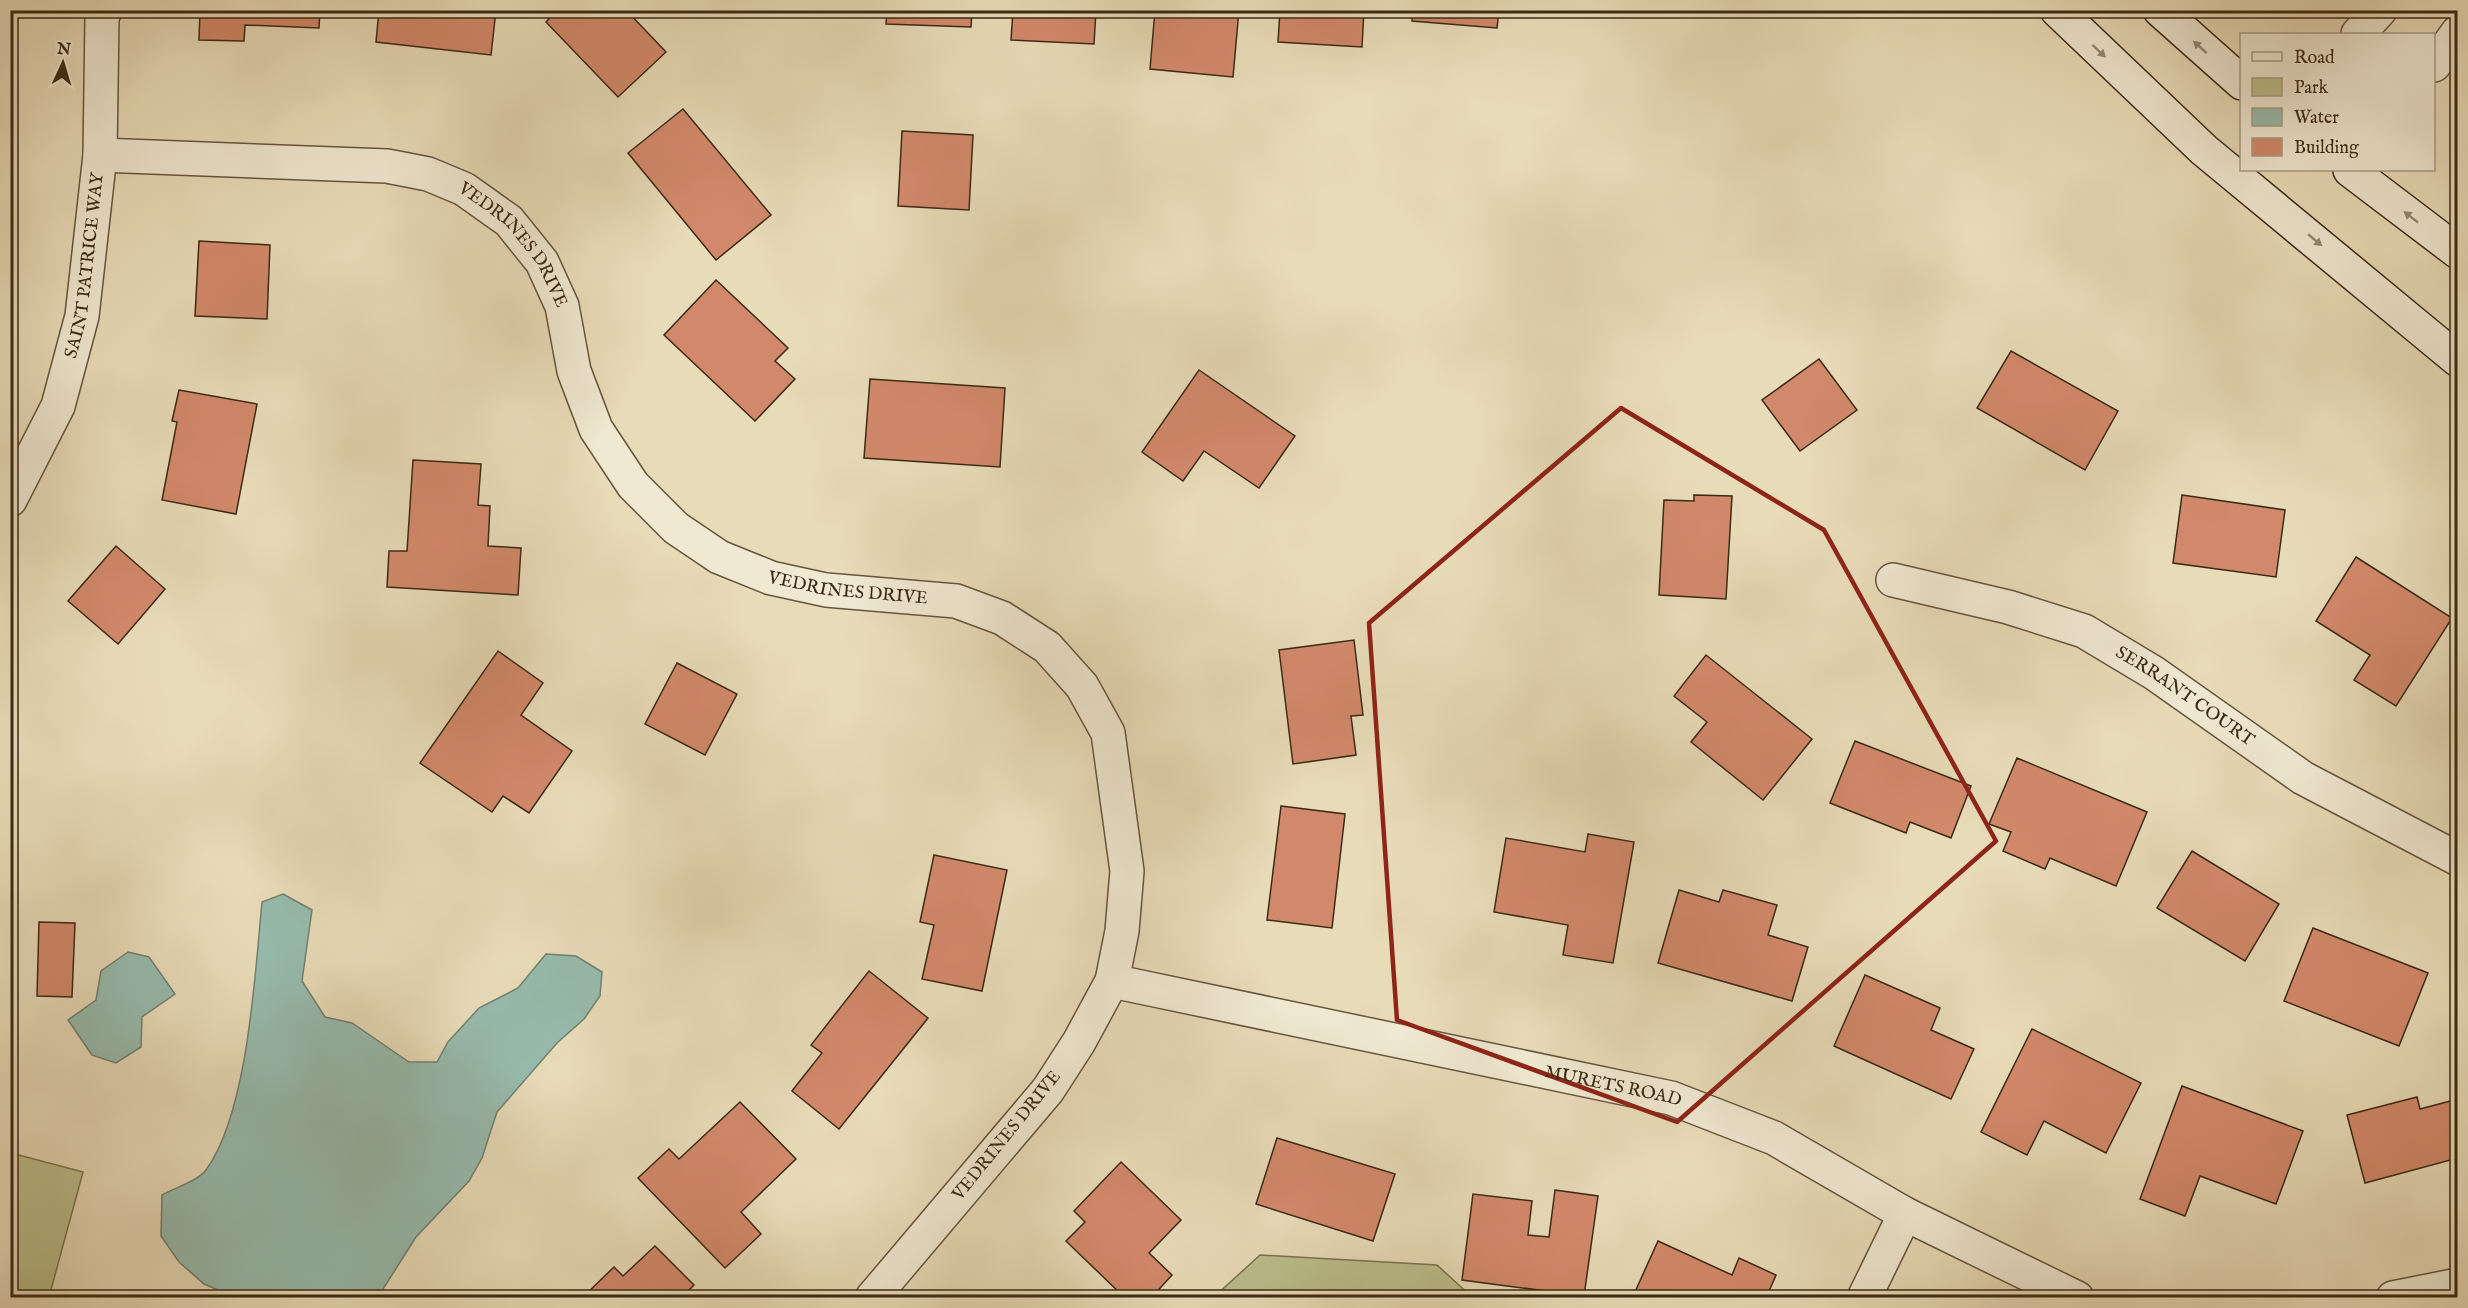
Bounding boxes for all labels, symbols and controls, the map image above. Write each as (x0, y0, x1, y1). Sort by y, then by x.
north arrow (33, 33, 93, 93)
legend (2240, 33, 2435, 171)
text: N (55, 40, 72, 61)
one-way arrow (2193, 41, 2208, 54)
one-way arrow (2091, 44, 2105, 58)
text: Road (2294, 47, 2335, 70)
text: Park (2294, 77, 2329, 100)
text: Water (2294, 107, 2339, 130)
text: Building (2294, 137, 2359, 160)
street label: SAINT PATRICE WAY (60, 171, 110, 361)
street label: VEDRINES DRIVE (453, 176, 573, 311)
one-way arrow (2403, 210, 2419, 223)
one-way arrow (2307, 233, 2322, 246)
street label: VEDRINES DRIVE (765, 566, 929, 610)
street label: SERRANT COURT (2111, 641, 2259, 752)
street label: MURETS ROAD (1543, 1060, 1685, 1112)
street label: VEDRINES DRIVE (947, 1066, 1067, 1206)

